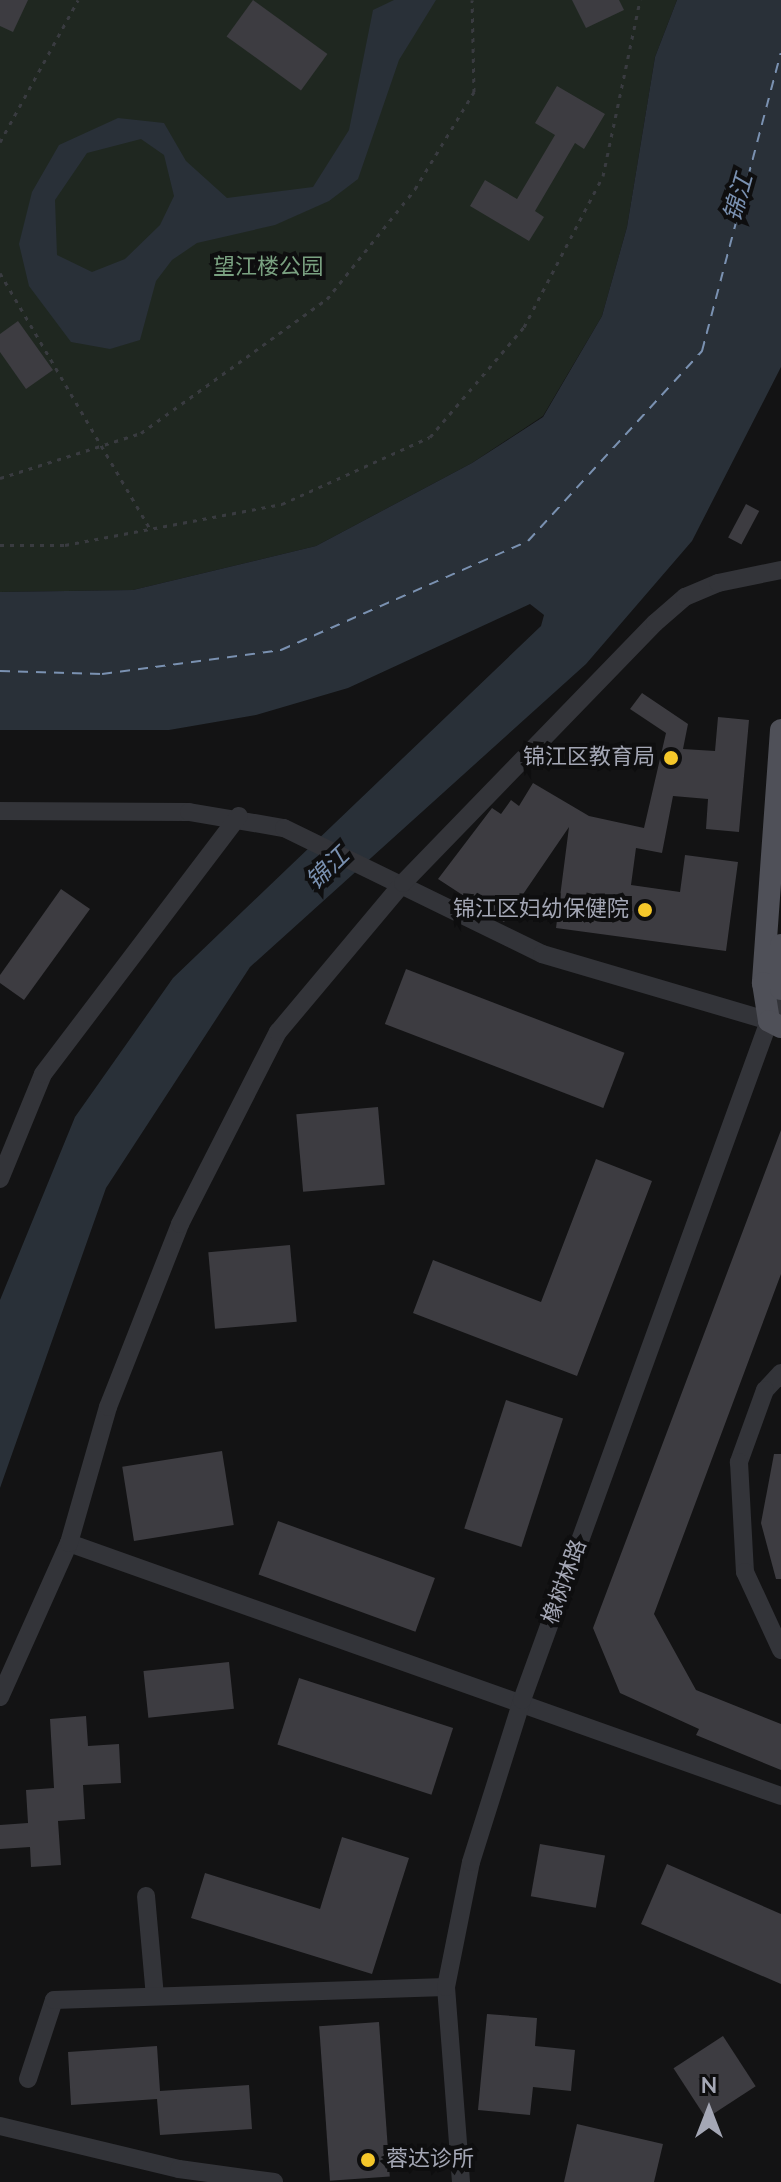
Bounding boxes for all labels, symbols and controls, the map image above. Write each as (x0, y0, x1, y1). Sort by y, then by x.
water label: 锦江 (719, 171, 759, 225)
park label: 望江楼公园 (213, 255, 323, 281)
place label: 锦江区教育局 (523, 745, 655, 771)
marker: 锦江区教育局 (662, 749, 680, 767)
water label: 锦江 (301, 842, 355, 896)
place label: 锦江区妇幼保健院 (453, 897, 629, 923)
marker: 锦江区妇幼保健院 (636, 901, 654, 919)
street label: 橡树林路 (538, 1536, 592, 1628)
north arrow (669, 2070, 749, 2150)
text: N (701, 2071, 717, 2101)
place label: 蓉达诊所 (386, 2147, 474, 2173)
marker: 蓉达诊所 (357, 2149, 379, 2171)

